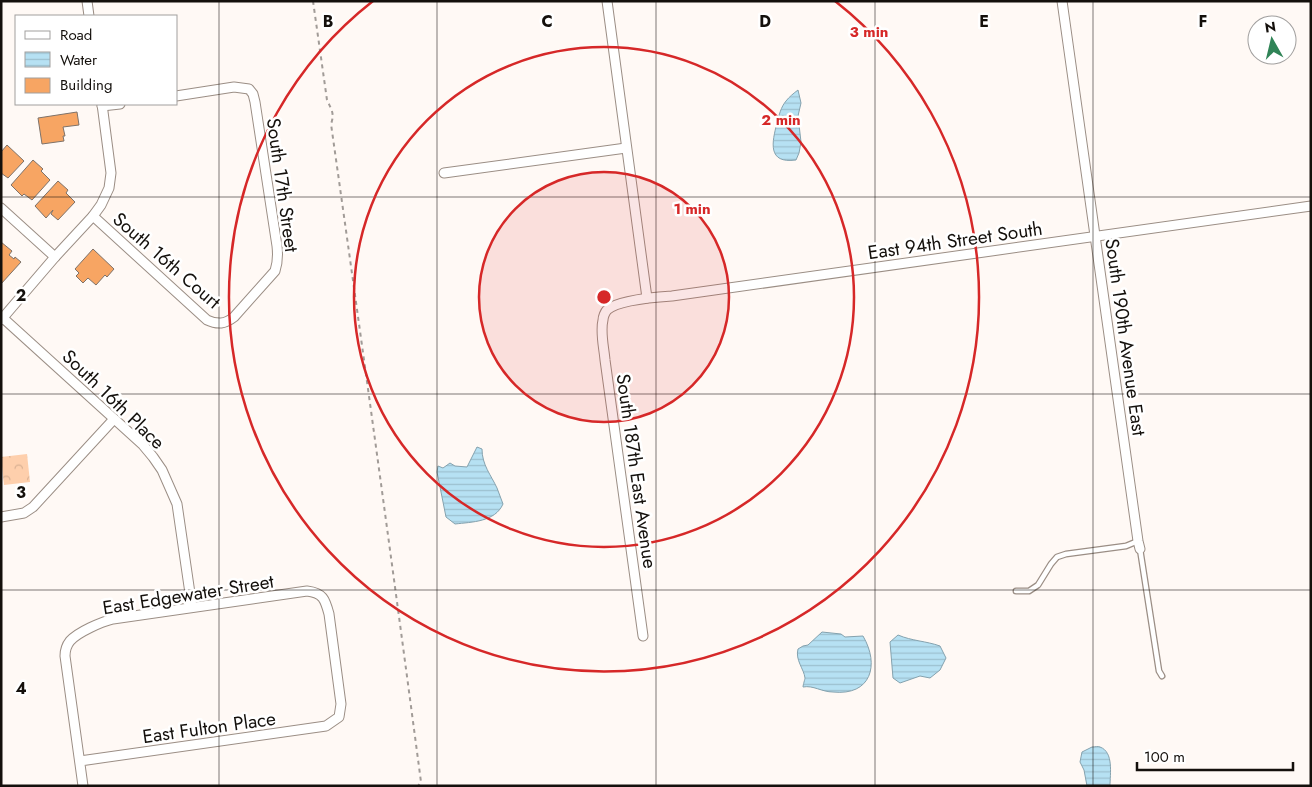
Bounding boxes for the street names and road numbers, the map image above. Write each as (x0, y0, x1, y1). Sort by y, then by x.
street label: South 17th Street (260, 116, 305, 254)
street label: South 16th Court (107, 206, 227, 315)
street label: East 94th Street South (866, 215, 1044, 266)
street label: South 190th Avenue East (1098, 237, 1153, 438)
street label: South 16th Place (56, 343, 171, 456)
street label: South 187th East Avenue (609, 372, 664, 570)
street label: East Edgewater Street (100, 568, 276, 621)
street label: East Fulton Place (141, 705, 278, 750)

